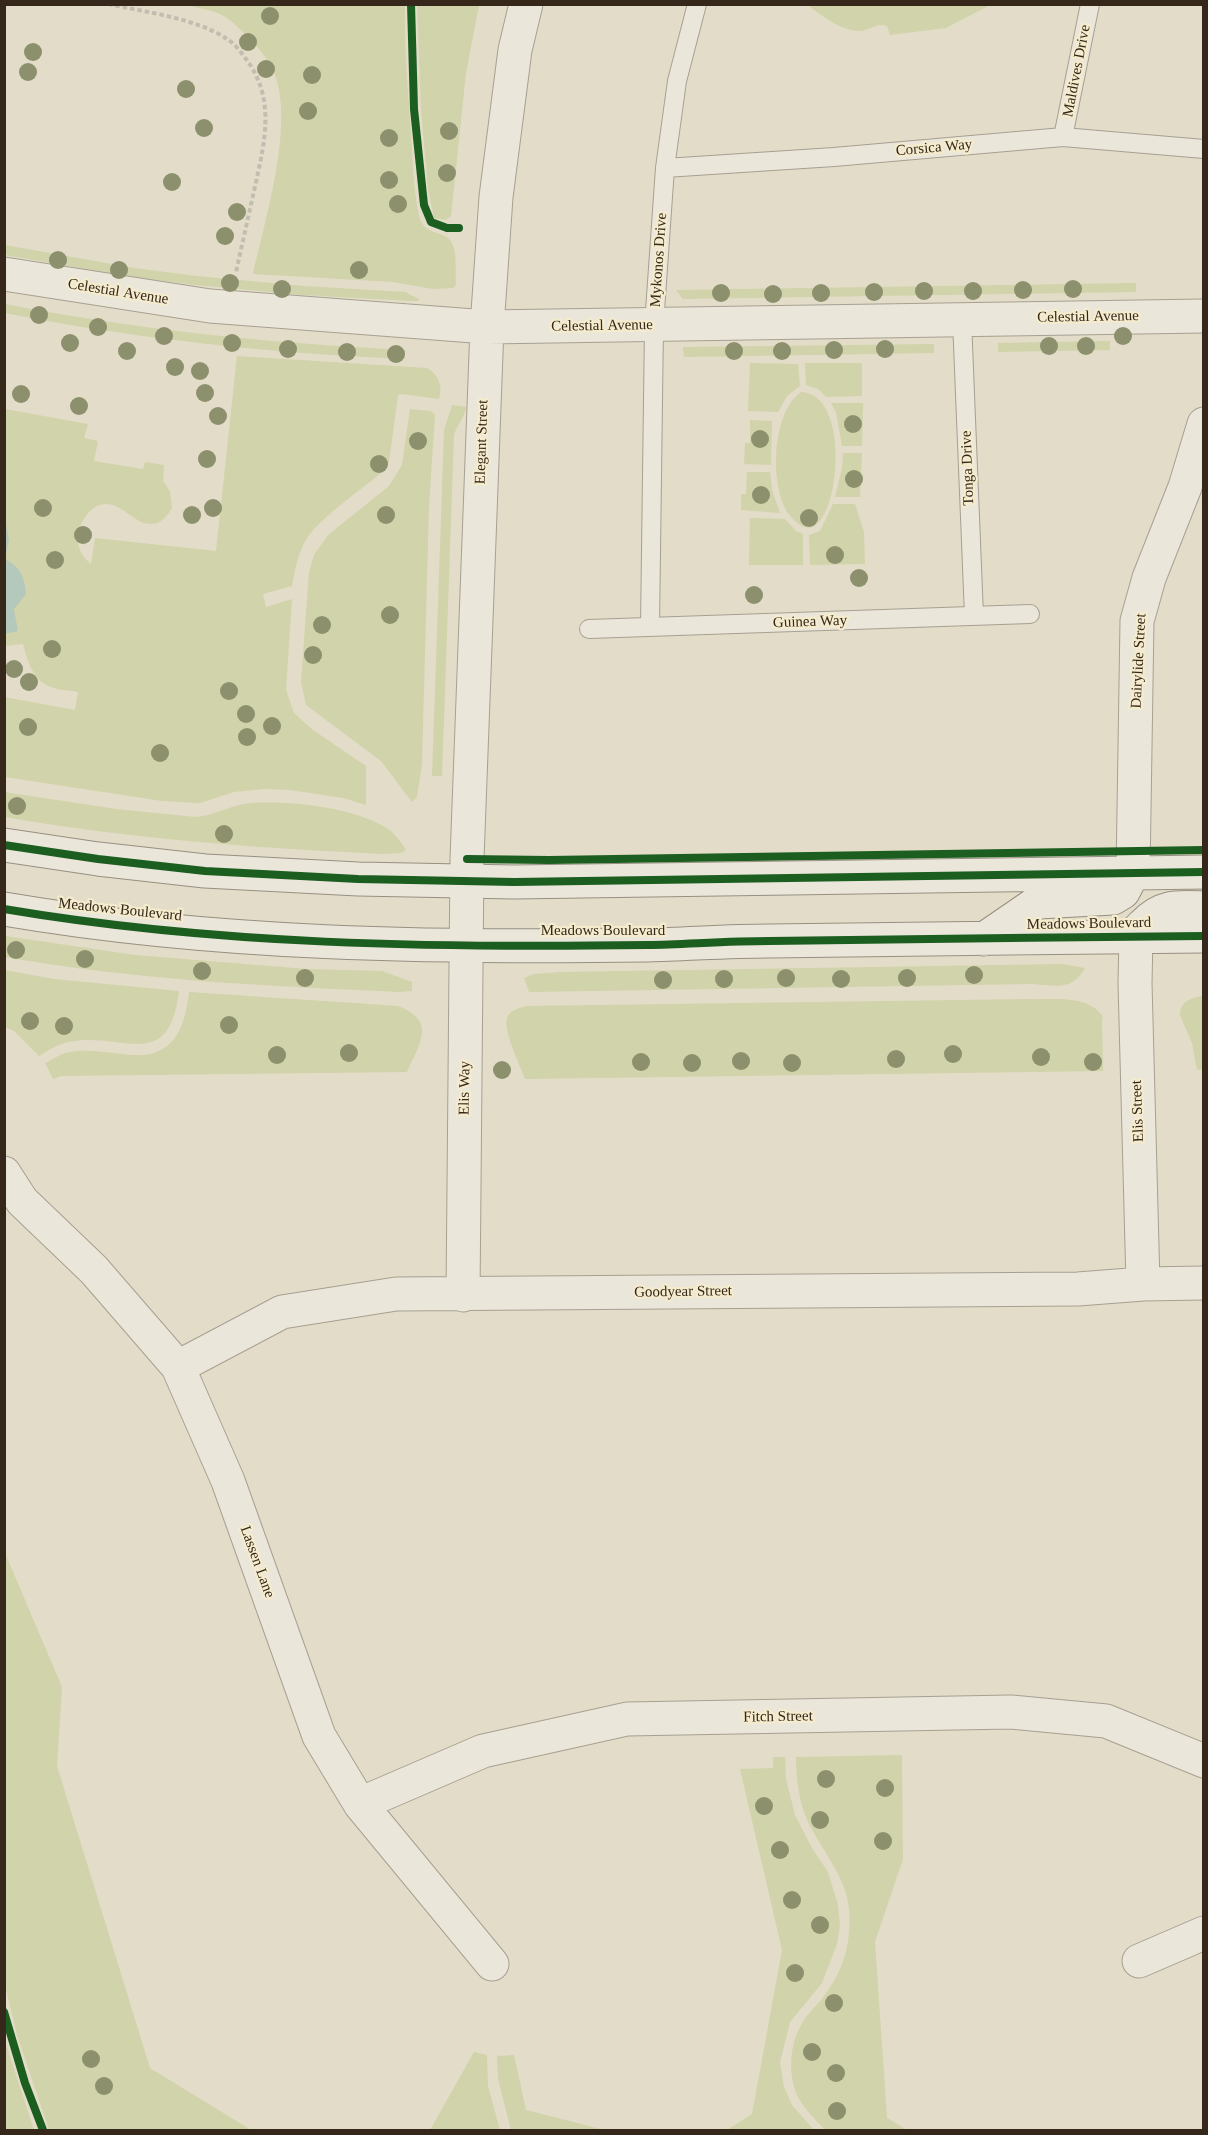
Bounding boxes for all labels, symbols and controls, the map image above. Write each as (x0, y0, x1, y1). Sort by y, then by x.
street label: Maldives Drive (1059, 23, 1095, 119)
street label: Corsica Way (895, 136, 973, 160)
street label: Mykonos Drive (647, 212, 671, 308)
street label: Celestial Avenue (66, 275, 170, 309)
street label: Celestial Avenue (1037, 307, 1139, 327)
street label: Celestial Avenue (551, 316, 653, 336)
street label: Elegant Street (472, 399, 492, 485)
street label: Tonga Drive (958, 430, 978, 506)
street label: Guinea Way (773, 612, 847, 632)
street label: Dairylide Street (1128, 613, 1150, 709)
street label: Meadows Boulevard (57, 895, 183, 925)
street label: Meadows Boulevard (1027, 914, 1151, 934)
street label: Meadows Boulevard (541, 922, 665, 940)
street label: Elis Way (456, 1061, 474, 1115)
street label: Elis Street (1128, 1080, 1148, 1142)
street label: Goodyear Street (634, 1282, 732, 1302)
street label: Lassen Lane (236, 1524, 278, 1600)
street label: Fitch Street (743, 1707, 813, 1727)

